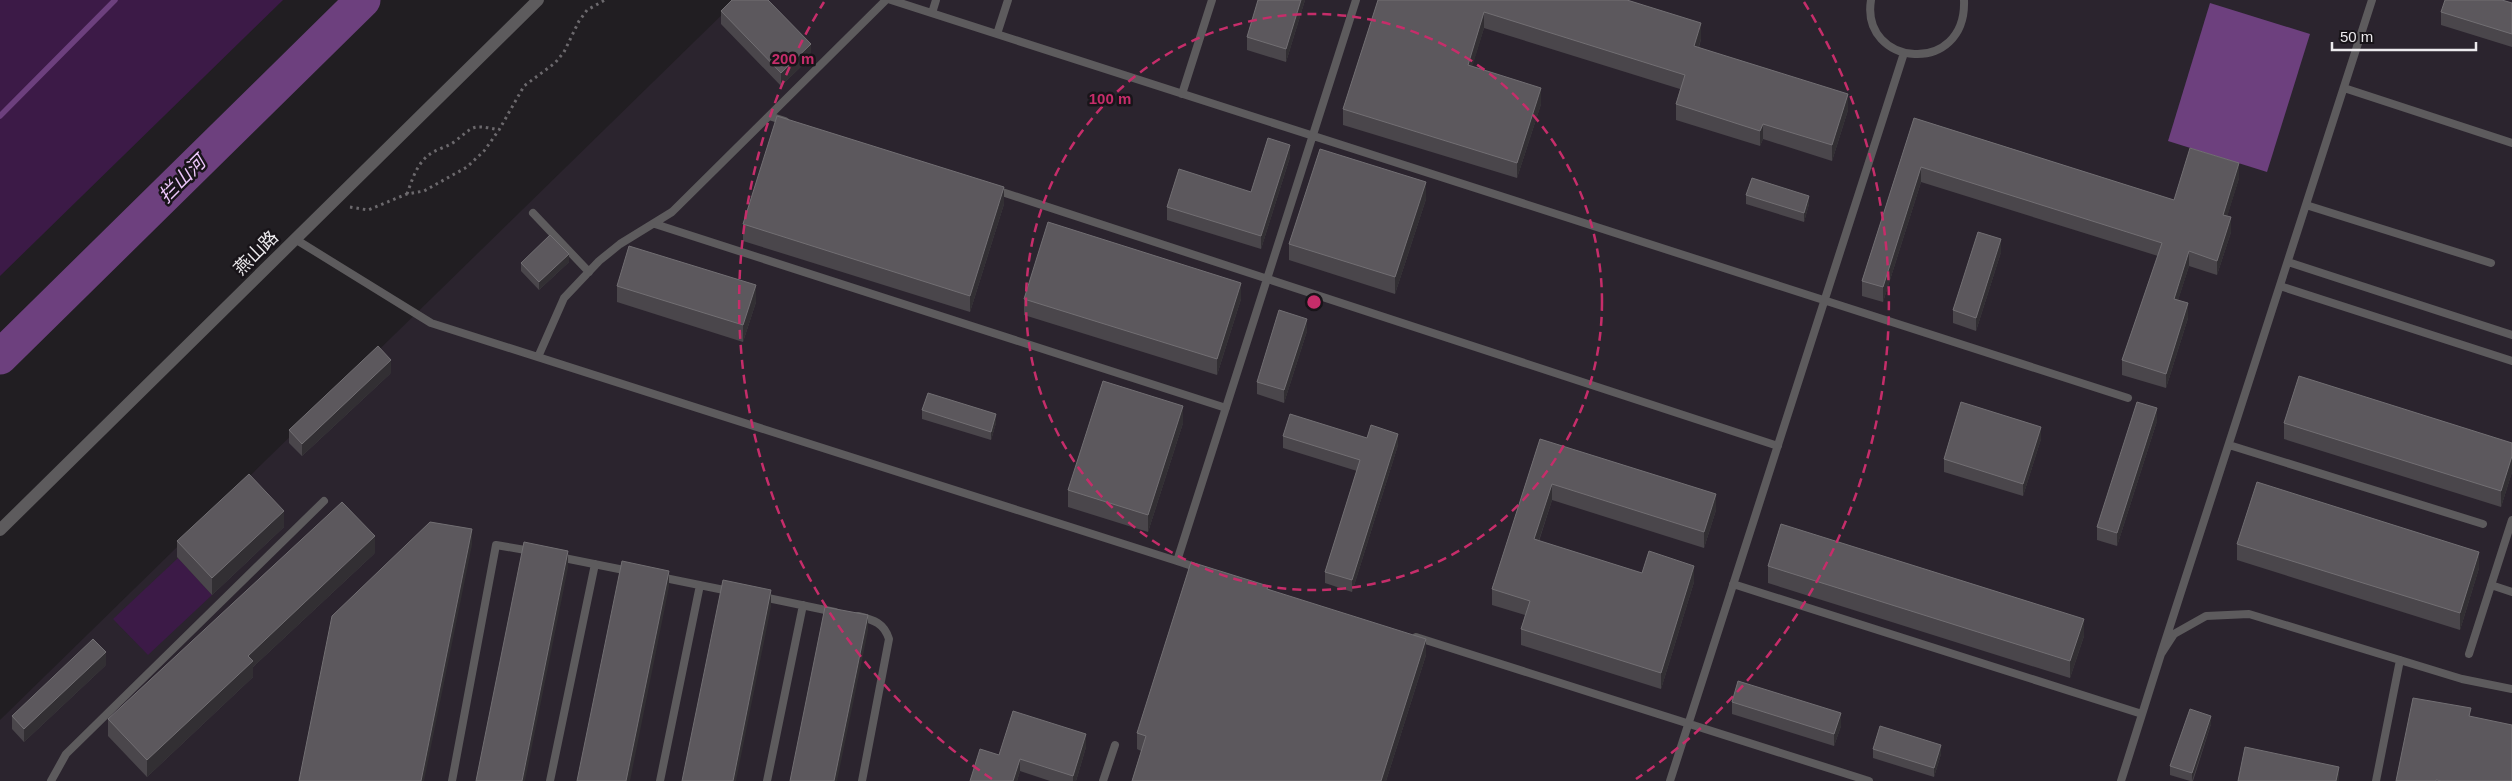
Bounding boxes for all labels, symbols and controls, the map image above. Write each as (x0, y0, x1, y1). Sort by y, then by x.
scale bar (2332, 20, 2476, 52)
text: 50 m (2340, 28, 2373, 45)
text: 200 m (772, 50, 814, 67)
text: 100 m (1089, 90, 1131, 107)
water label: 拦山河 (154, 149, 212, 207)
street label: 燕山路 (230, 227, 282, 279)
centre of rings (1305, 293, 1323, 311)

